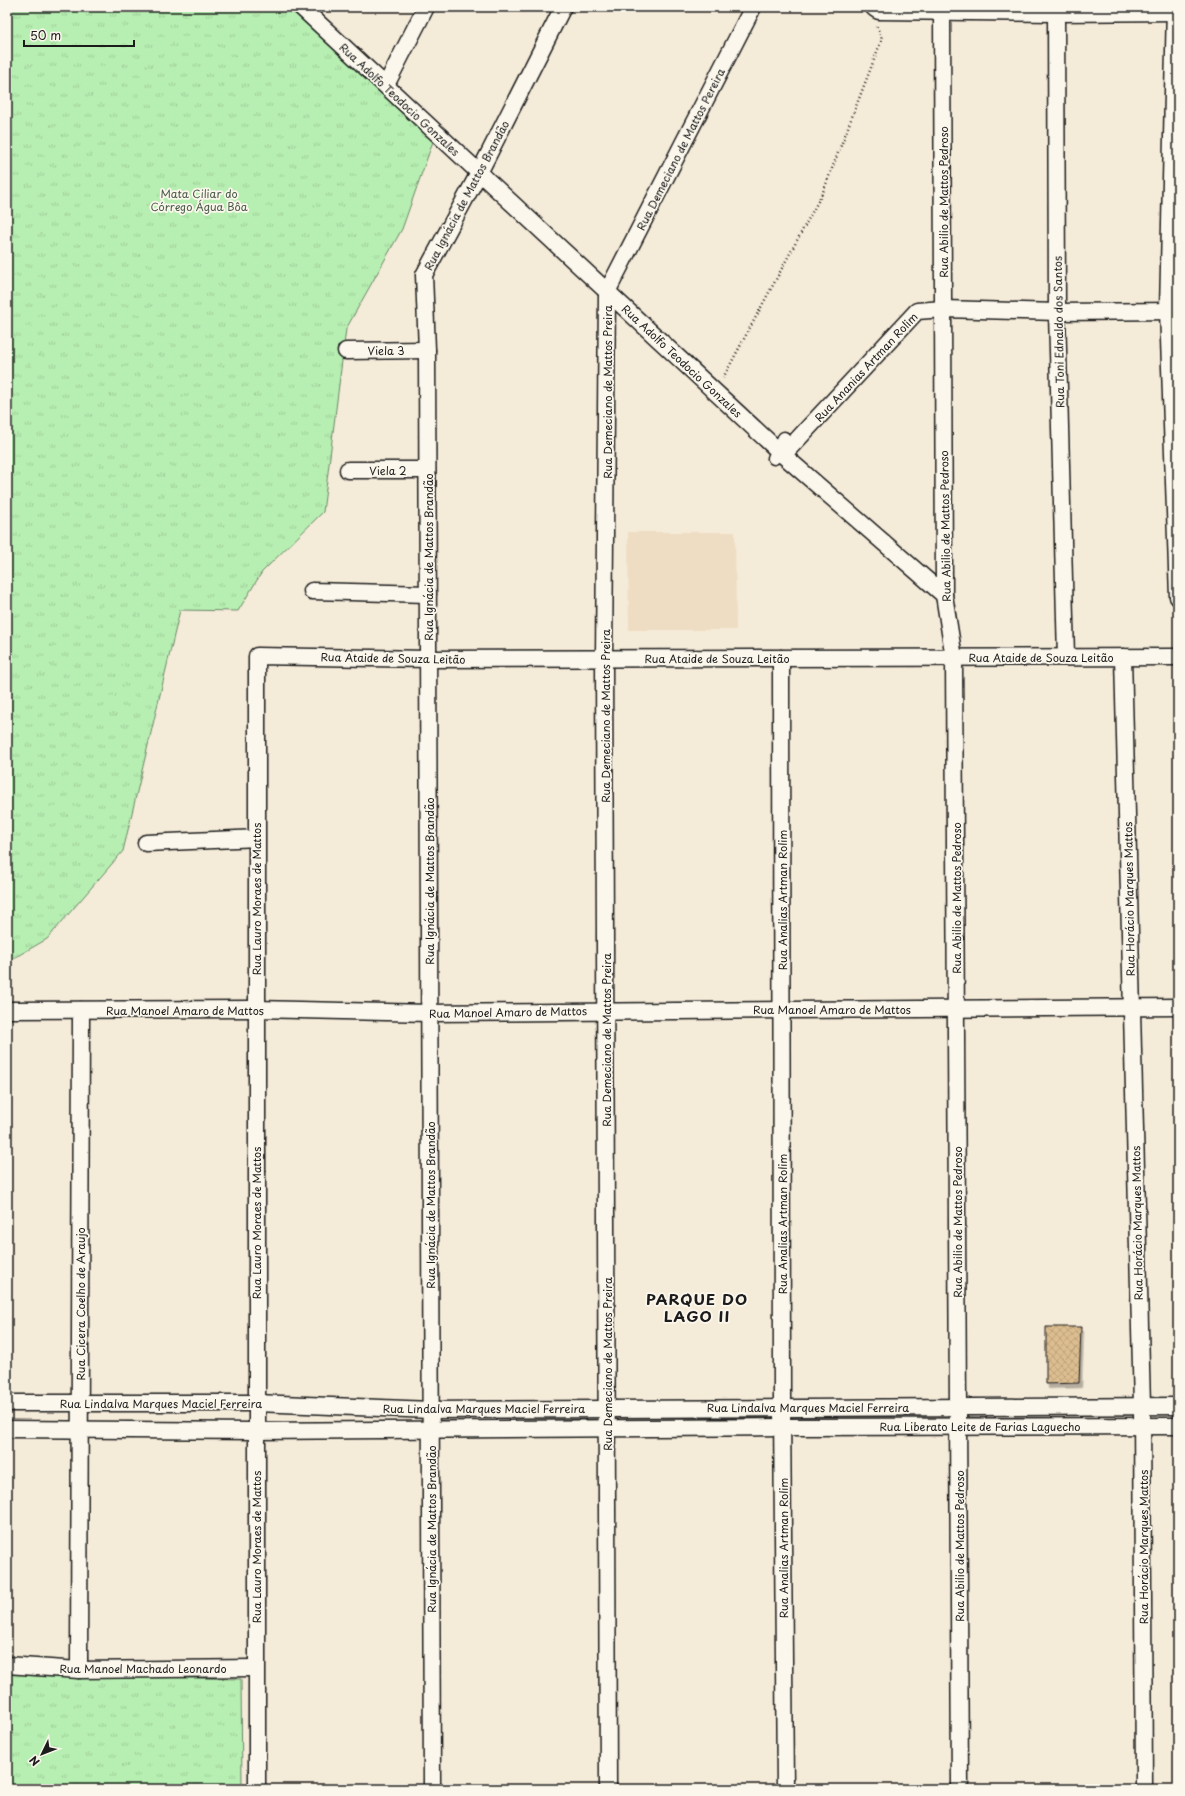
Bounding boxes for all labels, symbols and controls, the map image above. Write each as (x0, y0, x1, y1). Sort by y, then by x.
scale bar (24, 22, 134, 48)
text: 50 m (30, 26, 61, 44)
street label: Rua Adolfo Teodocio Gonzales (336, 39, 464, 159)
street label: Rua Demeciano de Mattos Pereira (632, 65, 729, 233)
street label: Rua Ignácia de Mattos Brandão (419, 117, 513, 273)
street label: Rua Abilio de Mattos Pedroso (935, 126, 952, 278)
park label: Mata Ciliar do Córrego Água Bôa (151, 185, 248, 215)
street label: Rua Toni Ednaldo dos Santos (1048, 256, 1068, 408)
street label: Rua Adolfo Teodocio Gonzales (618, 301, 746, 421)
street label: Rua Demeciano de Mattos Preira (599, 305, 616, 479)
street label: Rua Ananias Artman Rolim (811, 308, 921, 426)
street label: Viela 3 (368, 342, 404, 359)
street label: Rua Abilio de Mattos Pedroso (935, 450, 955, 602)
street label: Viela 2 (369, 462, 407, 479)
street label: Rua Ignácia de Mattos Brandão (420, 473, 437, 641)
street label: Rua Demeciano de Mattos Preira (597, 629, 614, 803)
street label: Rua Ataide de Souza Leitão (320, 648, 466, 668)
street label: Rua Ataide de Souza Leitão (968, 649, 1114, 666)
street label: Rua Ataide de Souza Leitão (644, 650, 790, 667)
street label: Rua Ignácia de Mattos Brandão (421, 797, 438, 965)
street label: Rua Abilio de Mattos Pedroso (948, 822, 965, 974)
street label: Rua Horácio Marques Mattos (1119, 822, 1139, 976)
street label: Rua Lauro Moraes de Mattos (248, 823, 265, 975)
street label: Rua Analias Artman Rolim (774, 830, 791, 970)
street label: Rua Demeciano de Mattos Preira (598, 953, 615, 1127)
street label: Rua Manoel Amaro de Mattos (753, 1001, 911, 1018)
street label: Rua Manoel Amaro de Mattos (106, 1002, 264, 1019)
street label: Rua Manoel Amaro de Mattos (429, 1002, 587, 1022)
street label: Rua Ignácia de Mattos Brandão (422, 1121, 439, 1289)
street label: Rua Abilio de Mattos Pedroso (949, 1146, 966, 1298)
street label: Rua Horácio Marques Mattos (1127, 1146, 1147, 1300)
street label: Rua Lauro Moraes de Mattos (248, 1147, 265, 1299)
street label: Rua Analias Artman Rolim (774, 1154, 791, 1294)
street label: Rua Cicera Coelho de Araujo (72, 1227, 89, 1381)
street label: Rua Demeciano de Mattos Preira (599, 1277, 616, 1451)
district label: PARQUE DO LAGO II (646, 1287, 748, 1327)
street label: Rua Lindalva Marques Maciel Ferreira (60, 1395, 262, 1412)
street label: Rua Lindalva Marques Maciel Ferreira (707, 1399, 909, 1416)
street label: Rua Lindalva Marques Maciel Ferreira (383, 1400, 585, 1417)
street label: Rua Liberato Leite de Farias Laguecho (879, 1418, 1081, 1435)
street label: Rua Ignácia de Mattos Brandão (423, 1445, 440, 1613)
street label: Rua Abilio de Mattos Pedroso (951, 1470, 968, 1622)
street label: Rua Horácio Marques Mattos (1135, 1470, 1152, 1624)
street label: Rua Lauro Moraes de Mattos (248, 1471, 265, 1623)
street label: Rua Analias Artman Rolim (775, 1478, 792, 1618)
street label: Rua Manoel Machado Leonardo (59, 1660, 227, 1677)
north arrow (22, 1734, 62, 1774)
text: N (25, 1752, 44, 1770)

